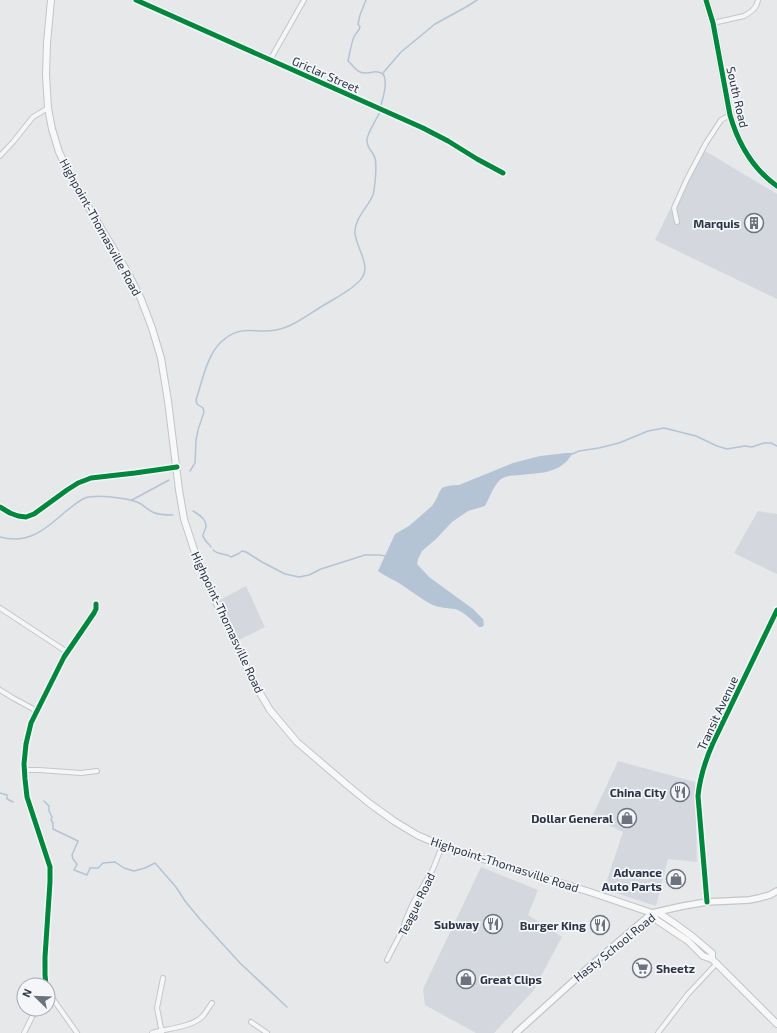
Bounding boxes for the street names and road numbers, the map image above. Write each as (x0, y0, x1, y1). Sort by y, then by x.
street label: Griclar Street (290, 53, 362, 95)
street label: South Road (724, 65, 752, 129)
street label: Highpoint-Thomasville Road (57, 156, 145, 298)
street label: Highpoint-Thomasville Road (189, 549, 267, 695)
street label: Transit Avenue (694, 674, 740, 752)
street label: Highpoint-Thomasville Road (429, 833, 581, 895)
street label: Teague Road (395, 870, 437, 938)
street label: Hasty School Road (570, 910, 658, 984)

